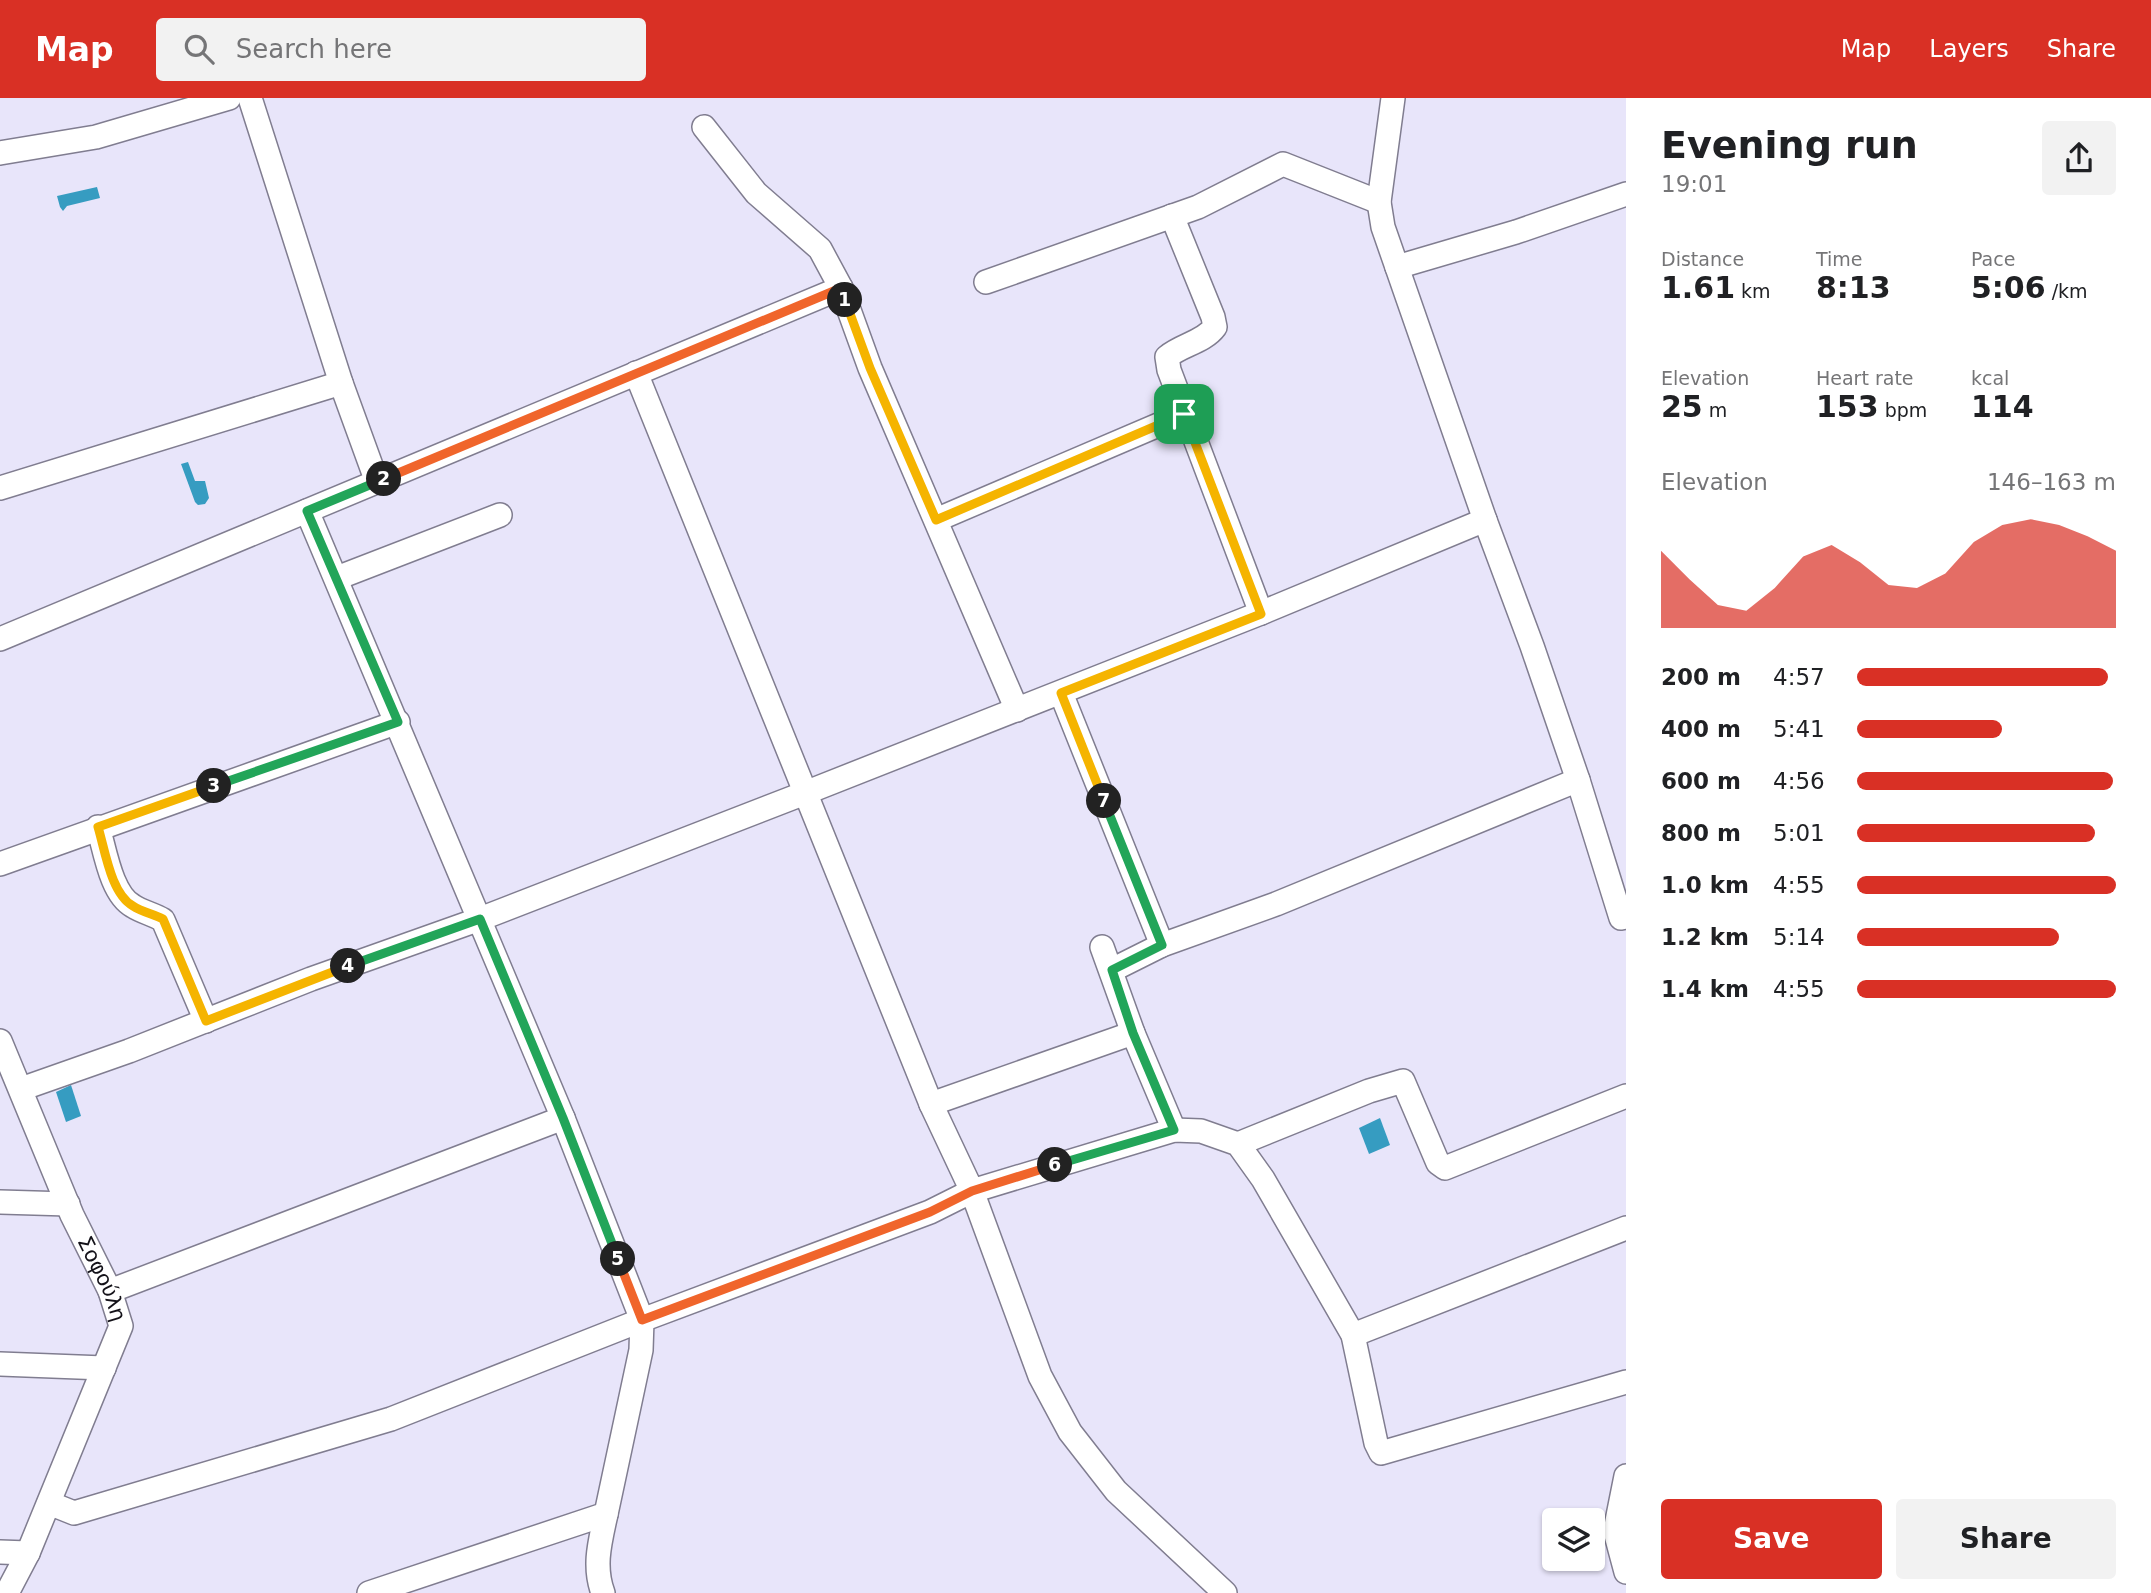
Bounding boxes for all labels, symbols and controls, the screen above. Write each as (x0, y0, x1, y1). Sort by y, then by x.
search box (156, 18, 646, 81)
text: Map (35, 30, 114, 69)
icon: search (180, 30, 218, 68)
text: Search here (236, 34, 392, 64)
text: Map (1841, 35, 1891, 63)
text: Layers (1929, 35, 2009, 63)
text: Share (2047, 35, 2116, 63)
button: share (2042, 121, 2116, 195)
text: Evening run (1661, 123, 1918, 167)
text: 19:01 (1661, 171, 1727, 197)
text: Distance (1661, 248, 1744, 270)
text: Time (1816, 248, 1863, 270)
text: Pace (1971, 248, 2015, 270)
text: 1.61 (1661, 270, 1735, 305)
text: 8:13 (1816, 270, 1891, 305)
text: 5:06 (1971, 270, 2046, 305)
text: km (1735, 280, 1771, 302)
text: /km (2046, 280, 2088, 302)
pin: 1 (828, 282, 862, 318)
text: 1 (838, 288, 851, 310)
text: Elevation (1661, 367, 1749, 389)
text: Heart rate (1816, 367, 1914, 389)
text: kcal (1971, 367, 2009, 389)
pin (1154, 384, 1214, 444)
text: 25 (1661, 389, 1703, 424)
text: 153 (1816, 389, 1879, 424)
text: 114 (1971, 389, 2034, 424)
icon: arrive (1165, 395, 1203, 433)
text: m (1703, 399, 1727, 421)
text: bpm (1879, 399, 1927, 421)
pin: 2 (366, 462, 402, 496)
text: 2 (377, 467, 390, 489)
text: Elevation (1661, 469, 1768, 495)
text: 146–163 m (1987, 469, 2116, 495)
text: 200 m (1661, 664, 1741, 690)
text: 4:57 (1773, 664, 1825, 690)
text: 400 m (1661, 716, 1741, 742)
text: 5:41 (1773, 716, 1825, 742)
pin: 3 (196, 768, 232, 804)
text: 600 m (1661, 768, 1741, 794)
text: 4:56 (1773, 768, 1825, 794)
text: 3 (207, 774, 220, 796)
pin: 7 (1086, 784, 1122, 818)
text: 7 (1097, 789, 1110, 811)
text: 800 m (1661, 820, 1741, 846)
text: 5:01 (1773, 820, 1825, 846)
text: 1.0 km (1661, 872, 1749, 898)
text: 4:55 (1773, 872, 1825, 898)
text: 1.2 km (1661, 924, 1749, 950)
text: 5:14 (1773, 924, 1825, 950)
pin: 4 (330, 948, 366, 984)
text: 4 (341, 954, 354, 976)
text: 1.4 km (1661, 976, 1749, 1002)
text: 4:55 (1773, 976, 1825, 1002)
pin: 6 (1038, 1148, 1072, 1182)
text: 6 (1048, 1153, 1061, 1175)
street label: Σοφούλη (73, 1232, 131, 1324)
pin: 5 (600, 1242, 636, 1276)
text: 5 (611, 1247, 624, 1269)
button: Save (1661, 1499, 1882, 1579)
button: Share (1896, 1499, 2116, 1579)
map controls (1542, 1508, 1605, 1571)
button: layers (1542, 1508, 1605, 1571)

